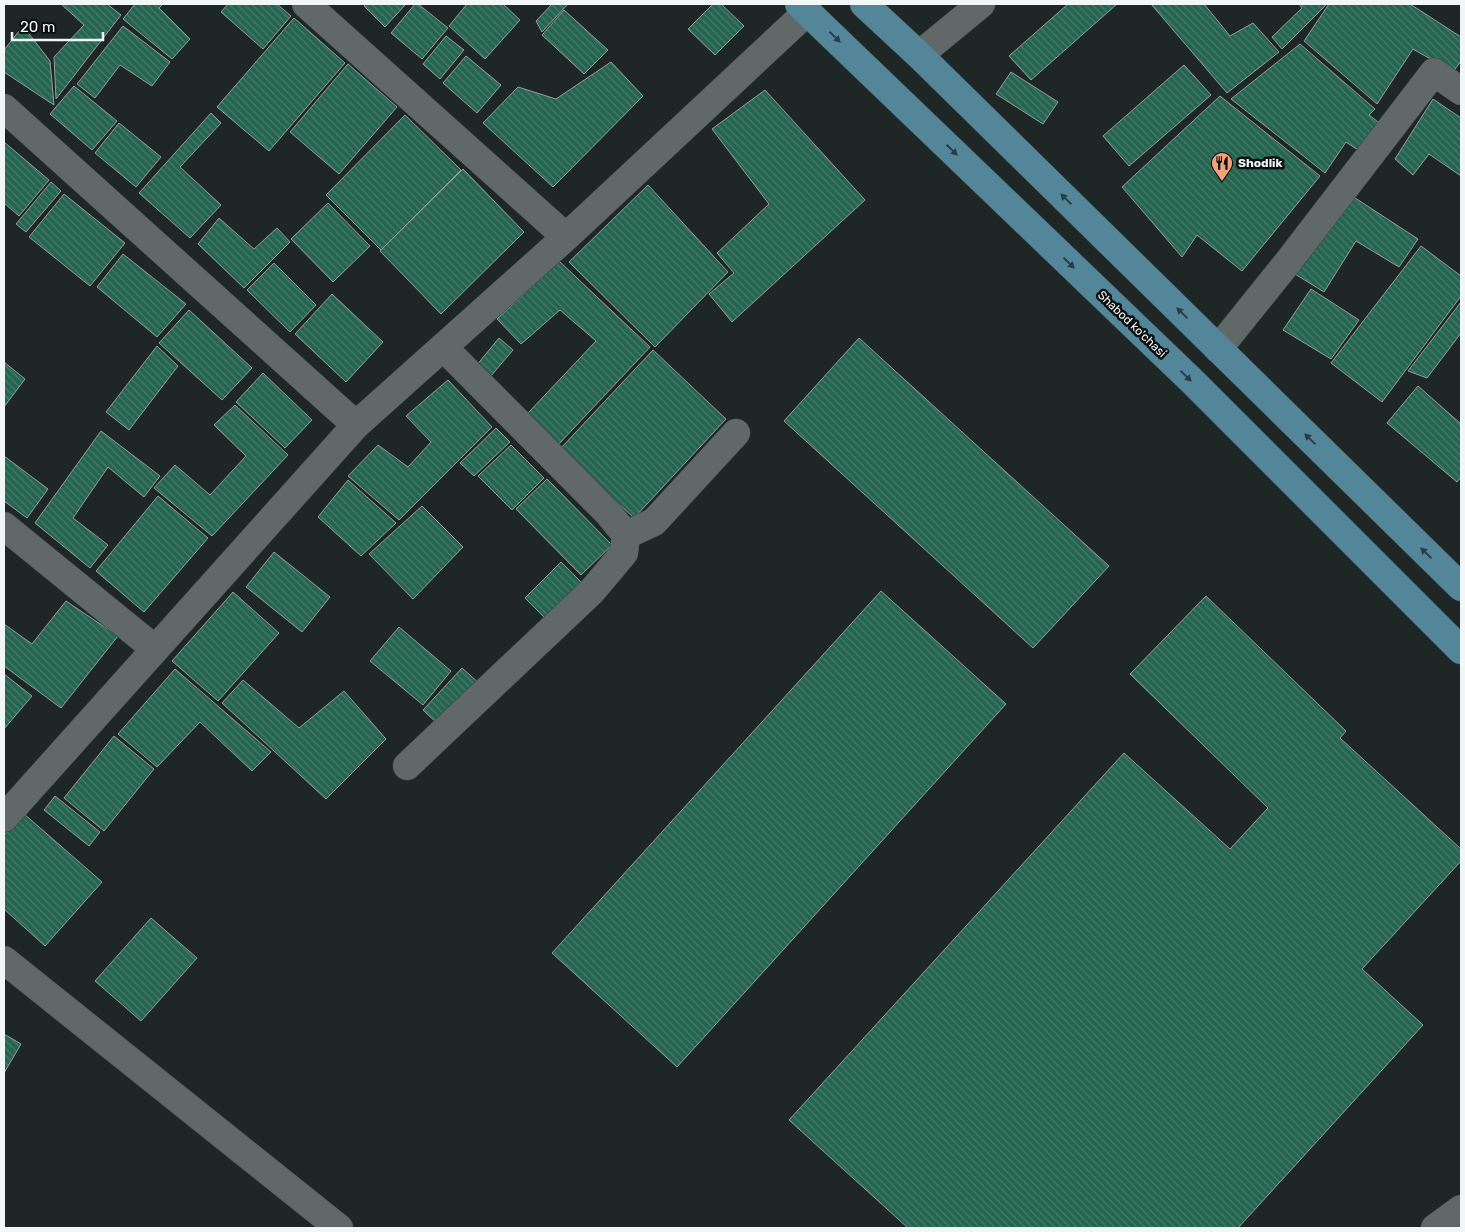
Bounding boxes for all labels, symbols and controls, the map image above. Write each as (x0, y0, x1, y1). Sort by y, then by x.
scale bar (12, 10, 104, 42)
text: 20 m (20, 18, 55, 36)
one-way arrow (828, 31, 840, 43)
one-way arrow (945, 144, 957, 156)
restaurant icon: Shodlik (1210, 151, 1234, 182)
place label: Shodlik (1238, 156, 1283, 170)
one-way arrow (1060, 193, 1072, 205)
one-way arrow (1062, 257, 1074, 269)
street label: Shabod ko'chasi (1095, 288, 1169, 360)
one-way arrow (1176, 307, 1188, 319)
one-way arrow (1179, 369, 1191, 381)
one-way arrow (1304, 433, 1316, 445)
one-way arrow (1421, 547, 1433, 559)

